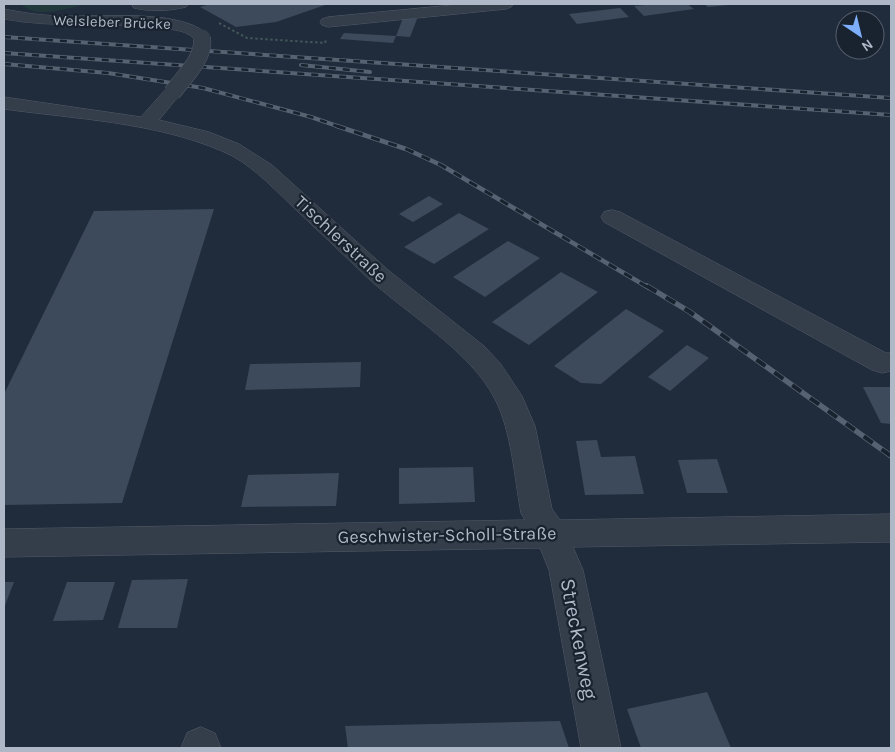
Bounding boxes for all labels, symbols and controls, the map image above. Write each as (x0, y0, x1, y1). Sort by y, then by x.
north arrow (835, 10, 885, 60)
street label: Welsleber Brücke (53, 11, 171, 33)
text: N (858, 35, 876, 55)
street label: Tischlerstraße (290, 191, 392, 287)
street label: Geschwister-Scholl-Straße (337, 522, 557, 548)
street label: Streckenweg (555, 576, 603, 702)

